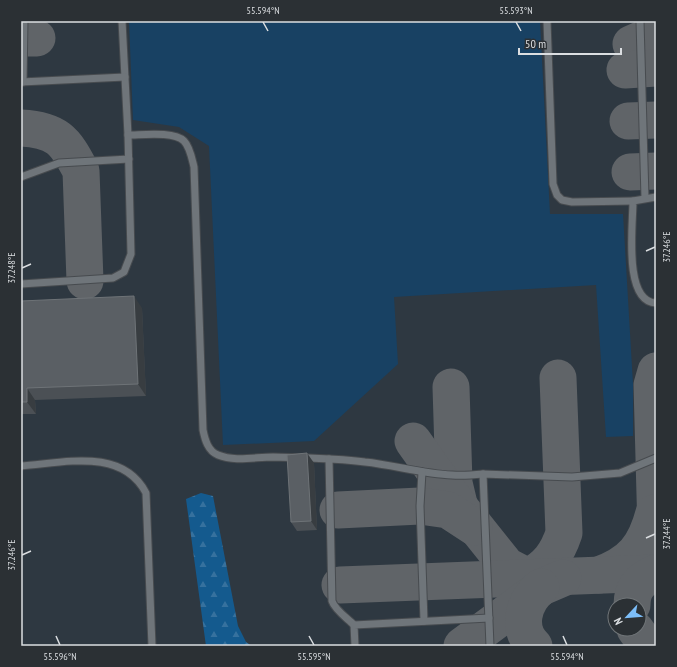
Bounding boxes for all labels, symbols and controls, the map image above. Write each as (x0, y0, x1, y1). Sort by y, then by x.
text: 55.594°N (246, 4, 280, 17)
text: 55.593°N (499, 4, 533, 17)
scale bar (519, 30, 621, 56)
text: 50 m (525, 36, 546, 51)
text: 37.246°E (660, 231, 673, 263)
text: 37.248°E (5, 252, 18, 284)
text: 37.244°E (660, 518, 673, 550)
text: 37.246°E (5, 539, 18, 571)
north arrow (607, 597, 647, 637)
text: N (610, 616, 626, 627)
text: 55.596°N (43, 650, 77, 663)
text: 55.595°N (297, 650, 331, 663)
text: 55.594°N (550, 650, 584, 663)

